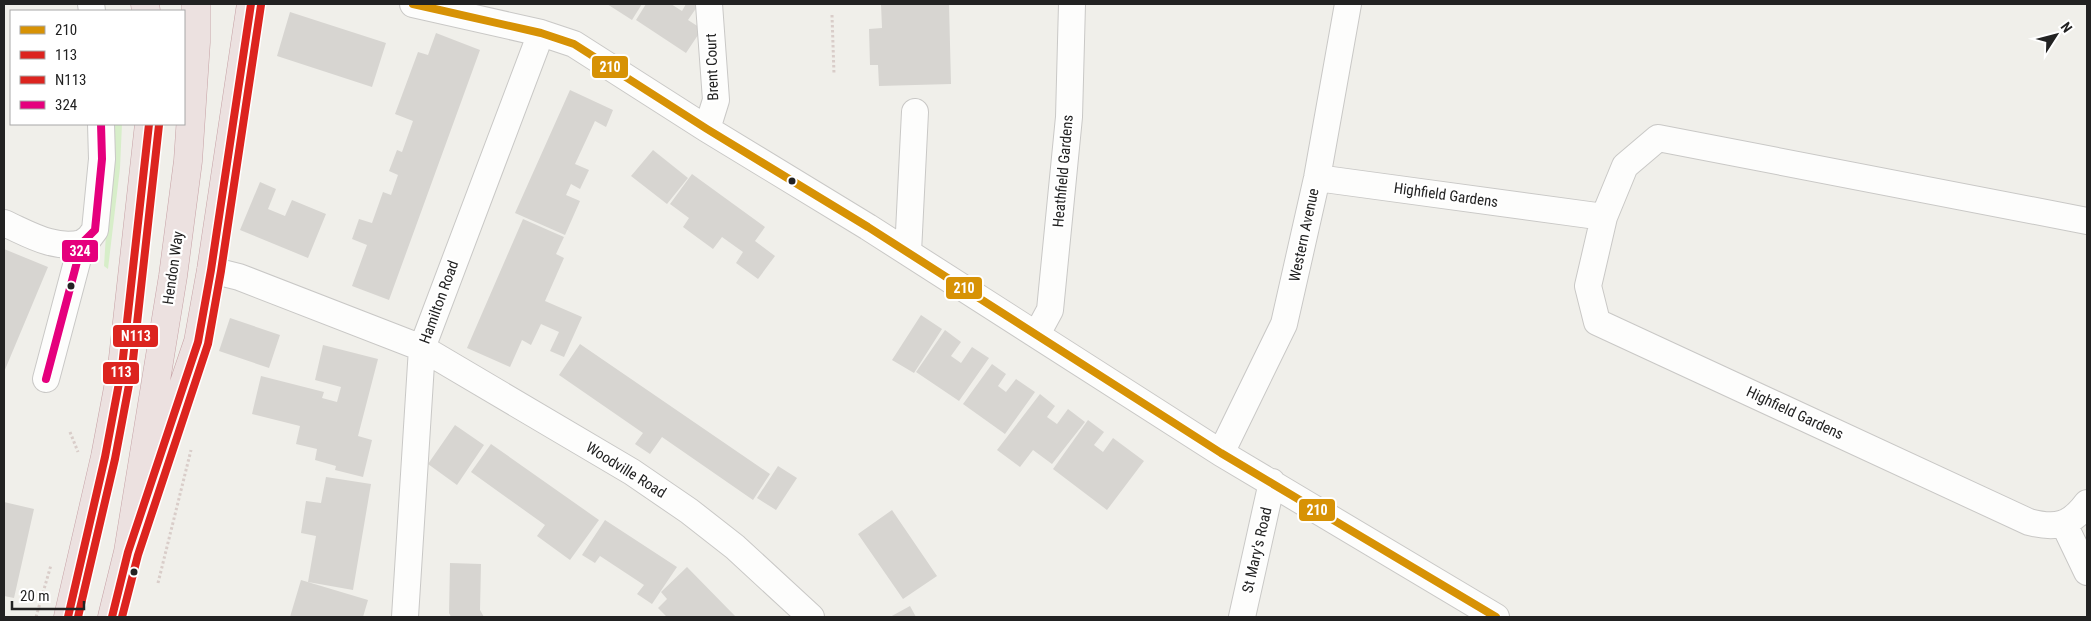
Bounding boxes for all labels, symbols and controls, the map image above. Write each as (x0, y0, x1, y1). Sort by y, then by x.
legend (10, 10, 185, 125)
north arrow (2031, 10, 2081, 60)
text: N (2058, 19, 2076, 36)
text: 210 (55, 21, 77, 39)
street label: Brent Court (702, 33, 722, 101)
text: 113 (55, 46, 77, 64)
line badge: 210 (591, 55, 629, 79)
text: 210 (599, 59, 621, 75)
text: N113 (55, 71, 87, 89)
text: 324 (55, 96, 77, 114)
street label: Heathfield Gardens (1049, 114, 1077, 228)
unlabelled marker (787, 176, 797, 186)
street label: Highfield Gardens (1393, 179, 1499, 211)
street label: Western Avenue (1285, 187, 1323, 283)
street label: Hendon Way (159, 230, 187, 306)
line badge: 324 (61, 239, 99, 263)
text: 324 (69, 243, 91, 259)
street label: Hamilton Road (416, 258, 462, 346)
line badge: 210 (945, 276, 983, 300)
text: 210 (953, 280, 975, 296)
unlabelled marker (66, 281, 76, 291)
line badge: N113 (112, 324, 159, 348)
text: N113 (121, 328, 151, 344)
line badge: 113 (102, 361, 140, 385)
text: 113 (110, 364, 132, 380)
street label: Highfield Gardens (1744, 383, 1847, 443)
street label: Woodville Road (583, 438, 669, 502)
line badge: 210 (1298, 498, 1336, 522)
text: 210 (1306, 502, 1328, 518)
street label: St Mary's Road (1238, 505, 1276, 595)
unlabelled marker (129, 567, 139, 577)
scale bar (12, 578, 85, 610)
text: 20 m (20, 587, 50, 605)

